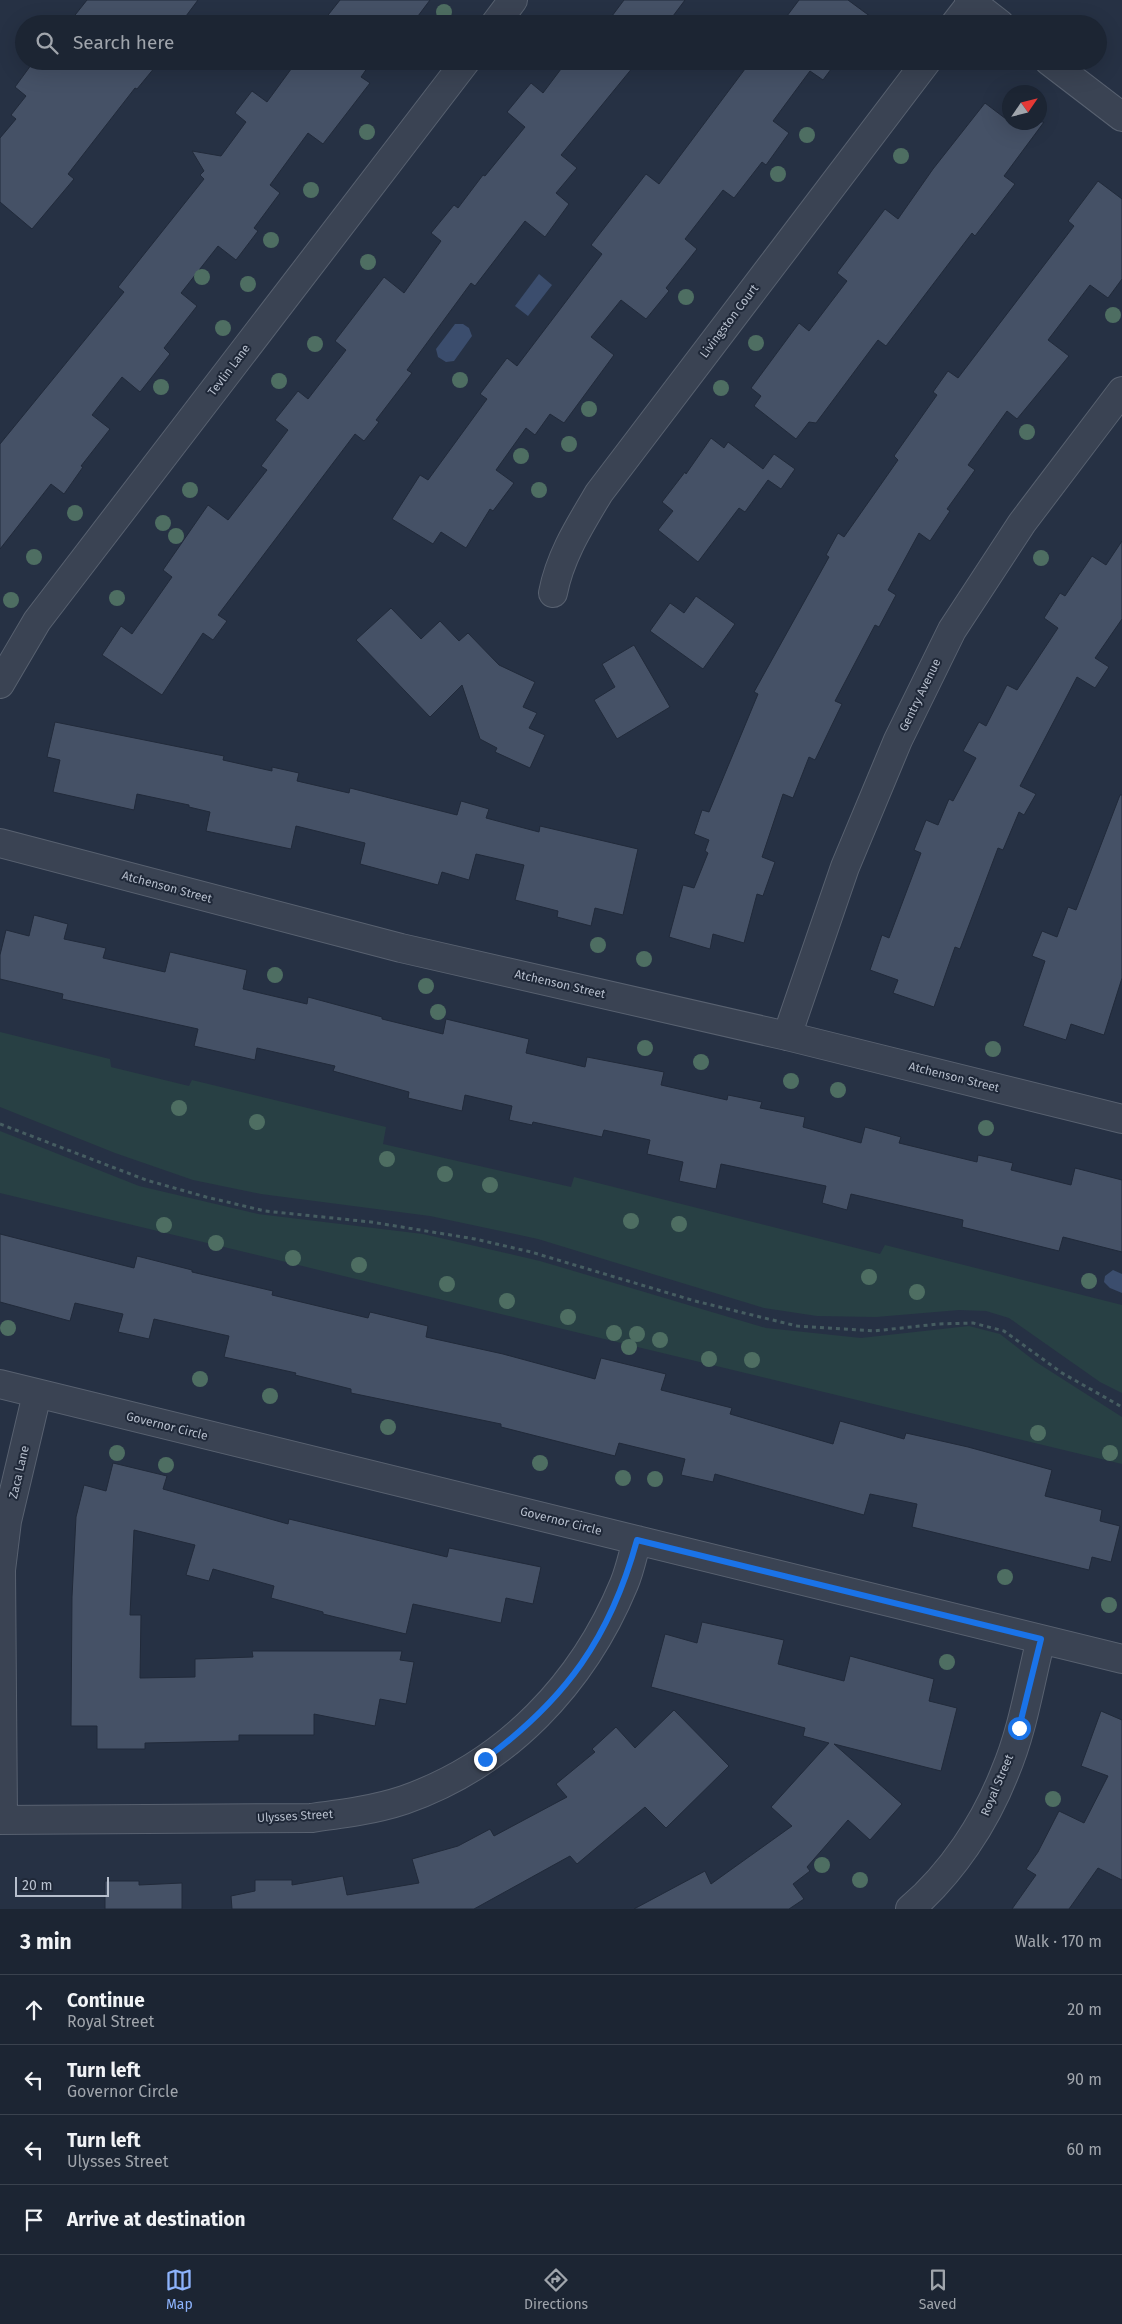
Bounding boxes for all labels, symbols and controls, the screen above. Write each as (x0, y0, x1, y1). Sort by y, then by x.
search box (15, 15, 1107, 70)
icon: search (33, 29, 61, 57)
text: Search here (73, 31, 174, 54)
north arrow (1002, 85, 1047, 130)
street label: Livingston Court (697, 281, 762, 360)
street label: Tevlin Lane (205, 341, 253, 399)
street label: Gentry Avenue (896, 656, 944, 734)
street label: Atchenson Street (120, 868, 214, 906)
street label: Atchenson Street (513, 967, 607, 1001)
street label: Atchenson Street (907, 1059, 1001, 1095)
street label: Governor Circle (125, 1409, 209, 1443)
street label: Zaca Lane (6, 1444, 32, 1500)
street label: Governor Circle (519, 1504, 603, 1538)
route start (1008, 1717, 1031, 1740)
route end (474, 1748, 497, 1771)
street label: Royal Street (978, 1752, 1016, 1818)
street label: Ulysses Street (257, 1807, 334, 1825)
scale bar (15, 1874, 109, 1897)
text: 20 m (22, 1877, 52, 1894)
text: 3 min (20, 1929, 72, 1955)
text: Walk · 170 m (1015, 1932, 1102, 1951)
text: Continue (67, 1989, 145, 2012)
icon: ahead (20, 1996, 48, 2024)
text: 20 m (1067, 2000, 1102, 2019)
text: Royal Street (67, 2012, 154, 2031)
text: Turn left (67, 2059, 141, 2082)
icon: left (20, 2066, 48, 2094)
text: 90 m (1067, 2070, 1102, 2089)
text: Governor Circle (67, 2082, 178, 2101)
text: Turn left (67, 2129, 141, 2152)
icon: left (20, 2136, 48, 2164)
text: 60 m (1067, 2140, 1102, 2159)
text: Ulysses Street (67, 2152, 169, 2171)
icon: arrive (20, 2206, 48, 2234)
text: Arrive at destination (67, 2208, 246, 2231)
tab: Map (165, 2266, 193, 2313)
tab: Directions (524, 2266, 588, 2313)
tab: Saved (919, 2266, 957, 2313)

